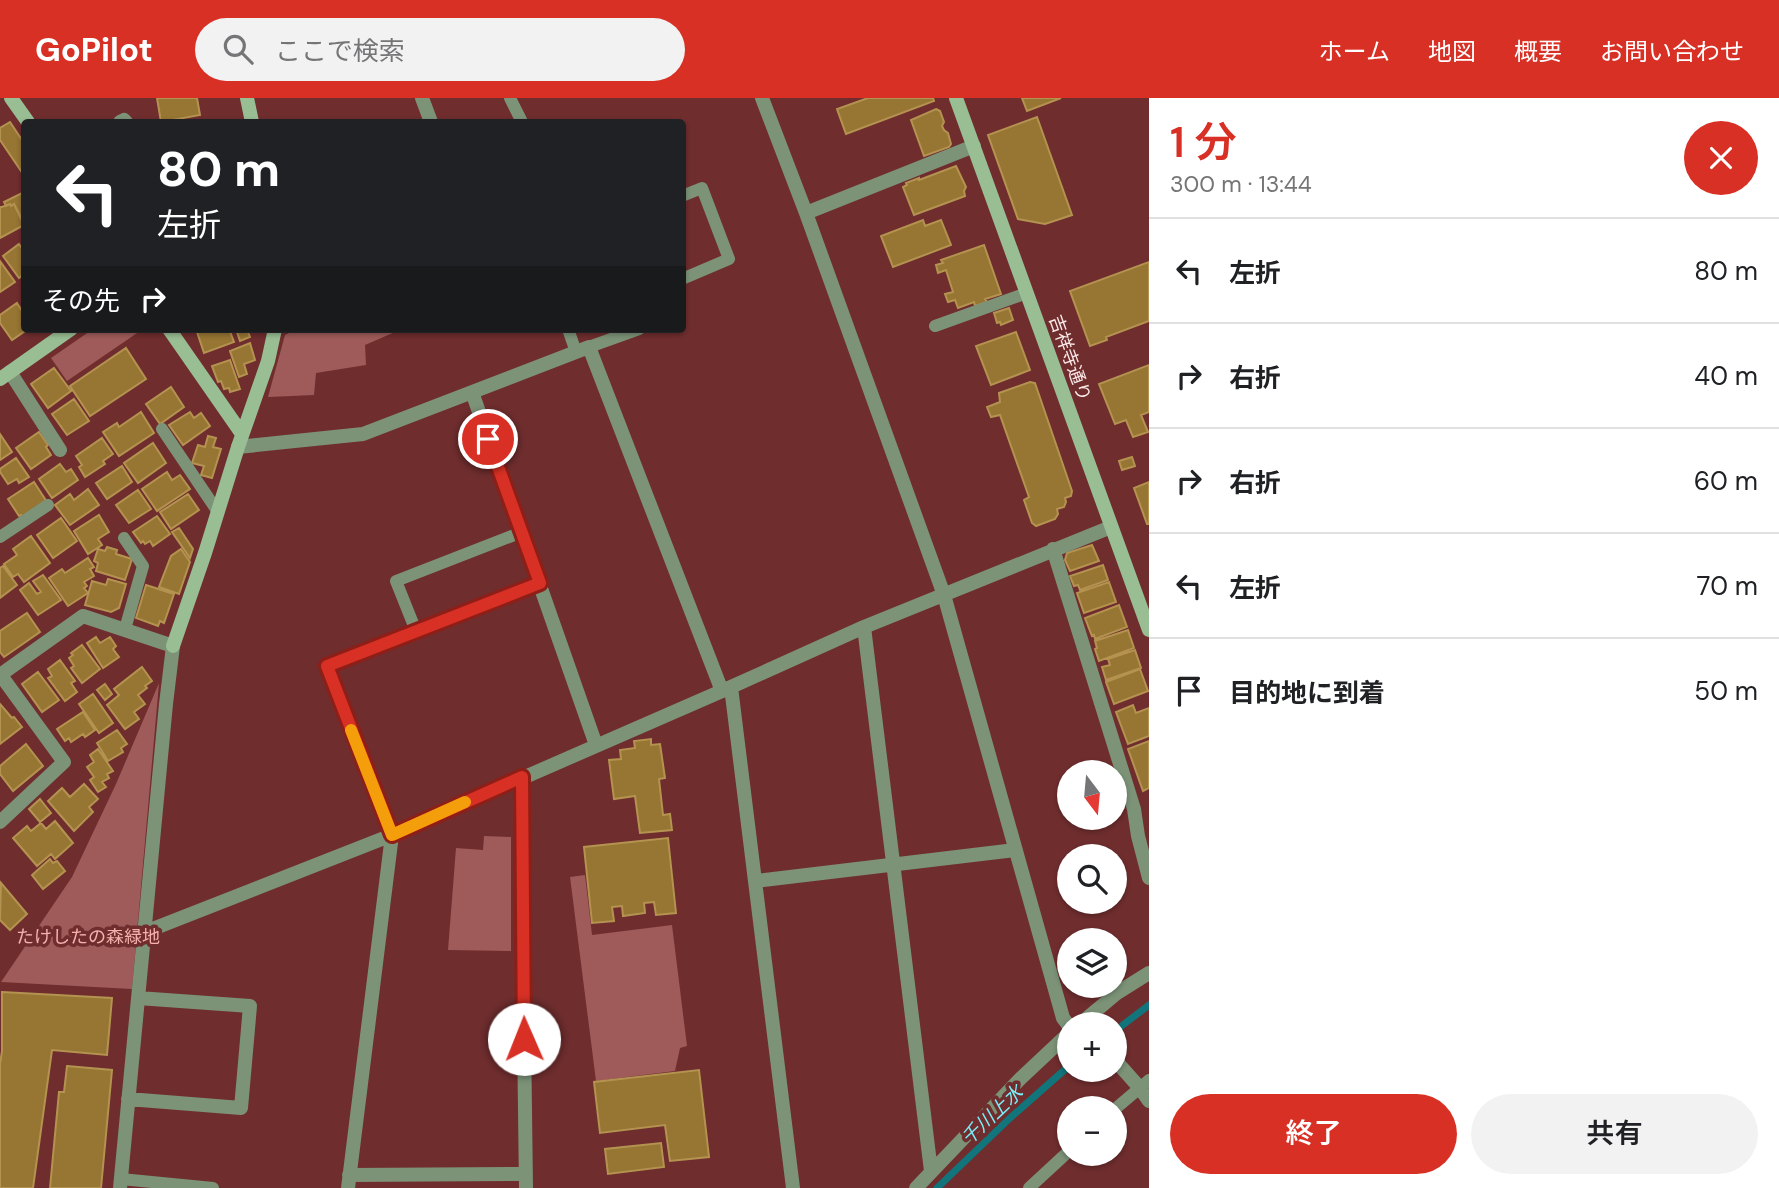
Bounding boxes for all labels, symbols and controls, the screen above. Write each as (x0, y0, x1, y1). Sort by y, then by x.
search box (195, 18, 685, 81)
text: GoPilot (35, 28, 153, 71)
icon: search (219, 30, 257, 68)
text: ここで検索 (275, 34, 405, 68)
text: ホーム (1319, 36, 1390, 67)
text: 地図 (1428, 36, 1476, 67)
text: 概要 (1514, 36, 1562, 67)
text: お問い合わせ (1600, 36, 1744, 67)
text: 1 分 (1170, 115, 1237, 170)
button: close (1684, 121, 1758, 195)
text: 80 m (157, 137, 280, 201)
icon: left (42, 147, 133, 238)
text: 300 m · 13:44 (1170, 169, 1312, 199)
text: 左折 (157, 204, 221, 246)
icon: left (1170, 252, 1208, 290)
text: 80 m (1694, 254, 1758, 288)
text: 左折 (1229, 256, 1281, 290)
icon: right (134, 280, 172, 318)
text: その先 (42, 284, 120, 318)
street label: 吉祥寺通り (1043, 312, 1097, 404)
icon: right (1170, 357, 1208, 395)
text: 40 m (1694, 359, 1758, 393)
text: 右折 (1229, 361, 1281, 395)
pin (458, 409, 518, 469)
icon: arrive (469, 420, 507, 458)
icon: right (1170, 462, 1208, 500)
text: 60 m (1694, 464, 1758, 498)
text: 右折 (1229, 466, 1281, 500)
icon: left (1170, 567, 1208, 605)
text: 70 m (1697, 569, 1758, 603)
text: 左折 (1229, 571, 1281, 605)
icon: arrive (1170, 672, 1208, 710)
text: 50 m (1694, 674, 1758, 708)
text: 目的地に到着 (1229, 676, 1385, 710)
north arrow (1057, 760, 1127, 830)
map controls (1057, 760, 1127, 1166)
button: search (1057, 844, 1127, 914)
park label: たけしたの森緑地 (16, 925, 160, 949)
button: layers (1057, 928, 1127, 998)
position arrow (487, 1002, 561, 1076)
button: + (1057, 1012, 1127, 1082)
water label: 千川上水 (956, 1079, 1030, 1150)
button: 終了 (1170, 1094, 1457, 1174)
button: 共有 (1471, 1094, 1758, 1174)
button: − (1057, 1096, 1127, 1166)

